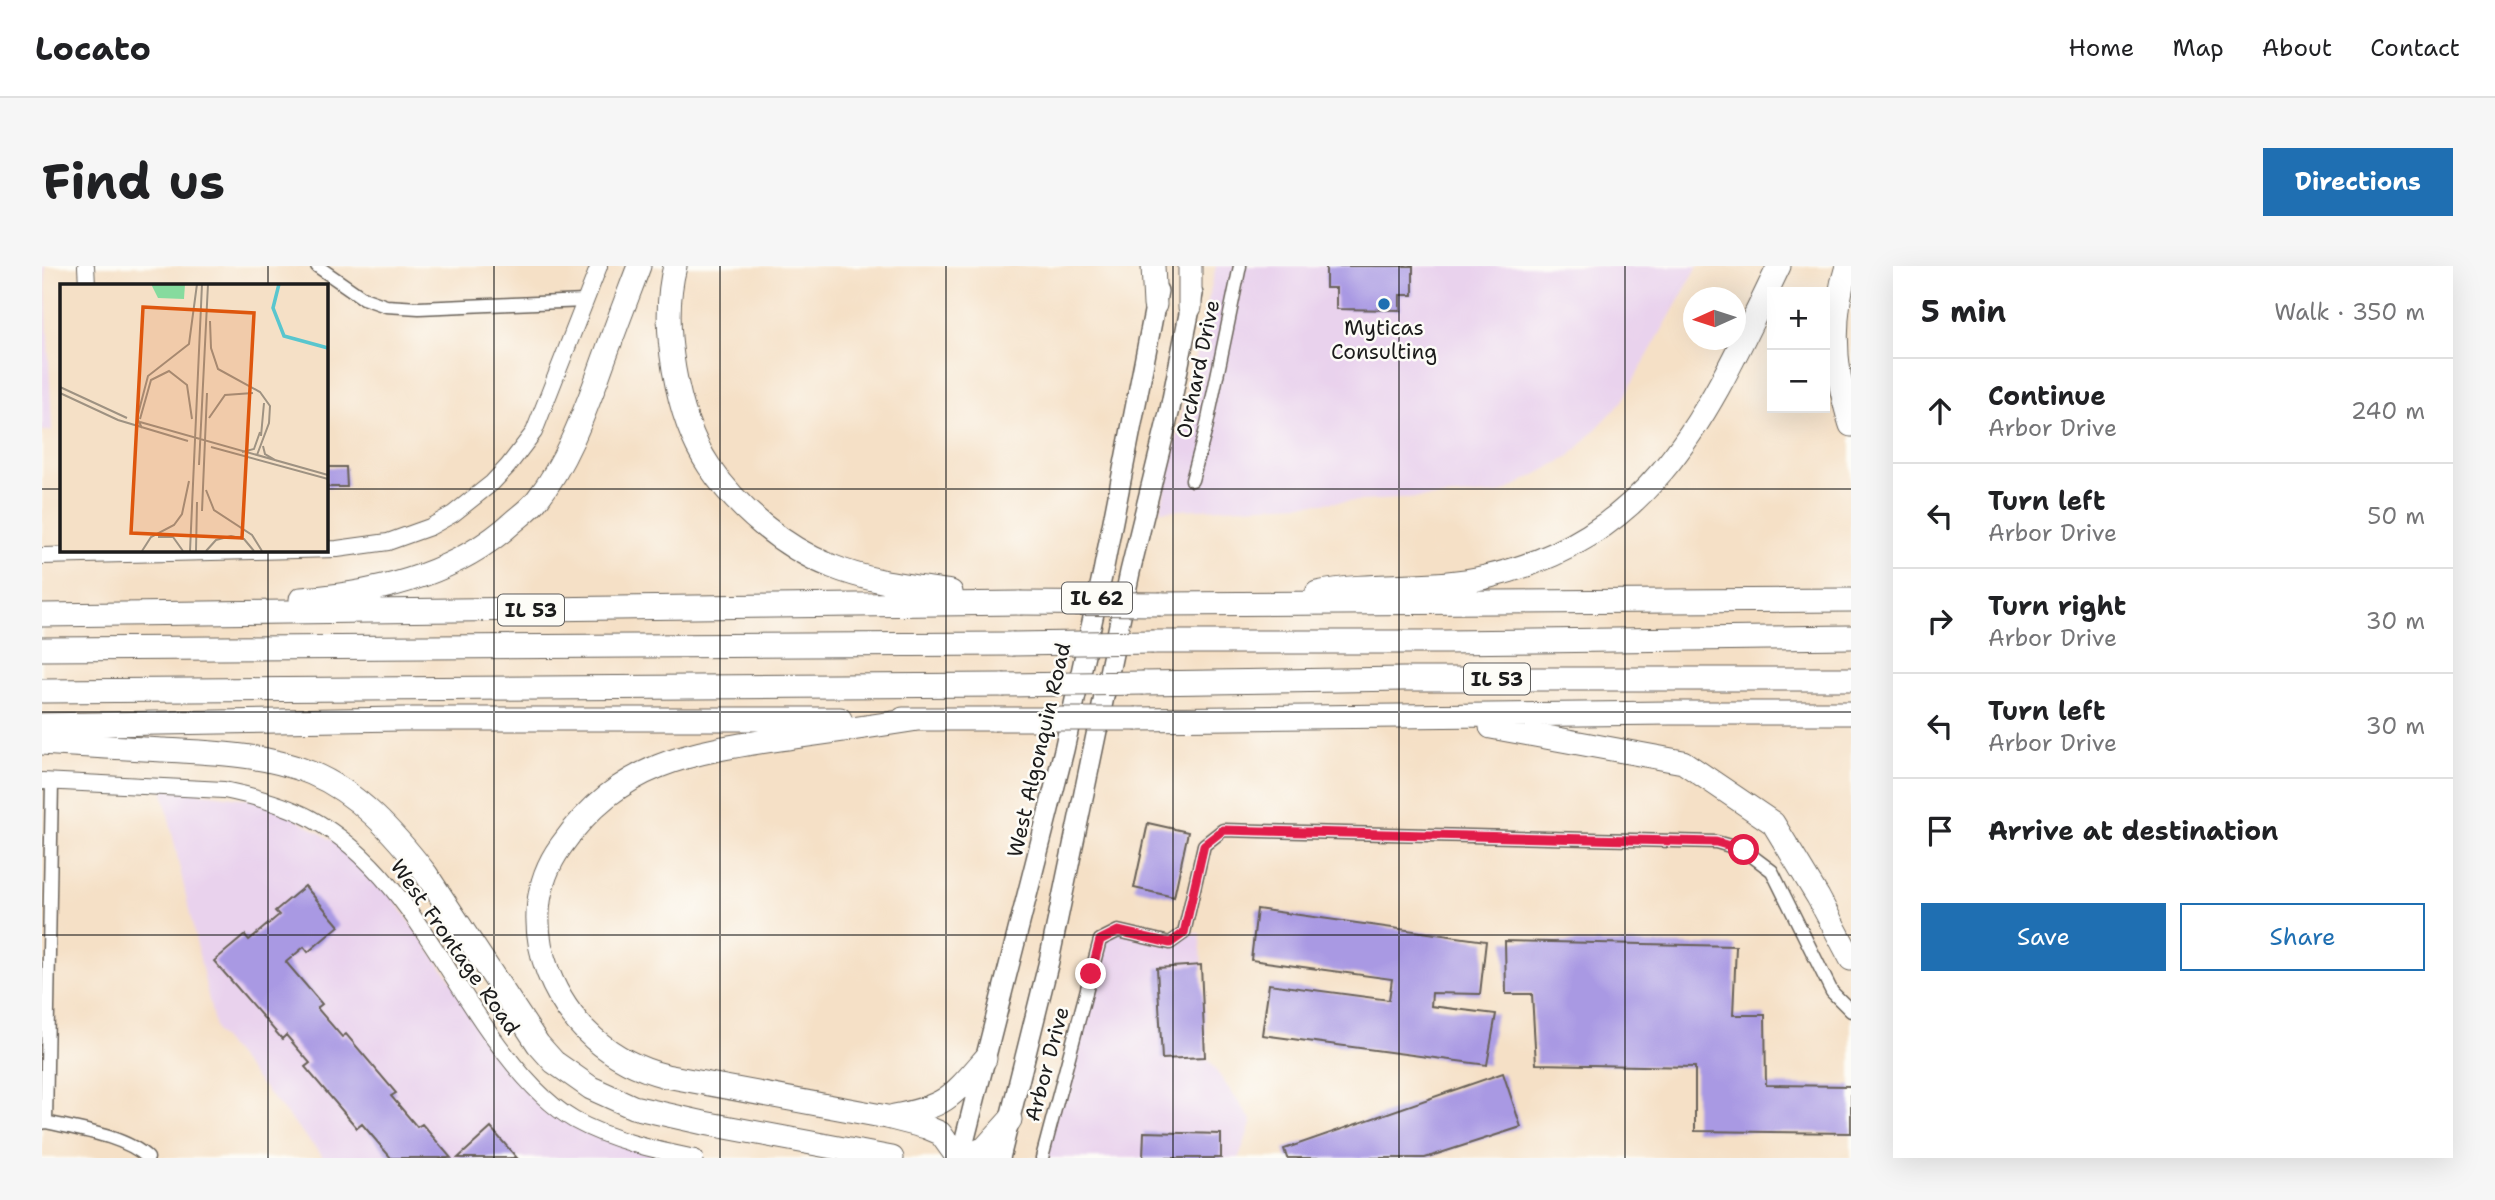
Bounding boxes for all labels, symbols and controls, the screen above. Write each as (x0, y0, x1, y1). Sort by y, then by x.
text: Locato (35, 26, 151, 71)
text: Home (2068, 32, 2134, 64)
text: Map (2172, 32, 2224, 64)
text: About (2262, 32, 2332, 64)
text: Contact (2370, 32, 2460, 64)
button: Directions (2263, 148, 2453, 216)
text: Find us (42, 149, 225, 215)
inset map (60, 284, 327, 551)
north arrow (1683, 287, 1746, 350)
map controls (1767, 287, 1830, 413)
button: + (1767, 287, 1830, 350)
text: 5 min (1921, 291, 2006, 332)
marker: Myticas Consulting (1376, 296, 1392, 312)
street label: Orchard Drive (1170, 297, 1226, 441)
text: Walk · 350 m (2274, 297, 2425, 327)
place label: Myticas Consulting (1331, 314, 1437, 366)
button: − (1767, 350, 1830, 413)
text: Continue (1988, 378, 2106, 413)
icon: ahead (1921, 392, 1959, 430)
text: 240 m (2351, 396, 2425, 426)
text: Arbor Drive (1988, 413, 2117, 443)
text: Turn left (1988, 483, 2105, 518)
icon: left (1921, 497, 1959, 535)
text: 50 m (2367, 501, 2425, 531)
text: Arbor Drive (1988, 518, 2117, 548)
road number: IL 62 (1062, 582, 1132, 614)
text: Turn right (1988, 588, 2126, 623)
road number: IL 53 (498, 594, 564, 626)
icon: right (1921, 602, 1959, 640)
text: 30 m (2366, 606, 2425, 636)
text: Arbor Drive (1988, 623, 2117, 653)
street label: West Algonquin Road (1001, 640, 1077, 860)
road number: IL 53 (1464, 664, 1530, 694)
text: Turn left (1988, 693, 2105, 728)
icon: left (1921, 707, 1959, 745)
text: 30 m (2366, 711, 2425, 741)
text: Arbor Drive (1988, 728, 2117, 758)
icon: arrive (1921, 812, 1959, 850)
text: Arrive at destination (1988, 813, 2278, 848)
route start (1728, 834, 1759, 865)
street label: West Frontage Road (384, 854, 526, 1040)
button: Save (1921, 903, 2166, 971)
button: Share (2180, 903, 2425, 971)
route end (1075, 958, 1106, 989)
street label: Arbor Drive (1018, 1004, 1076, 1124)

